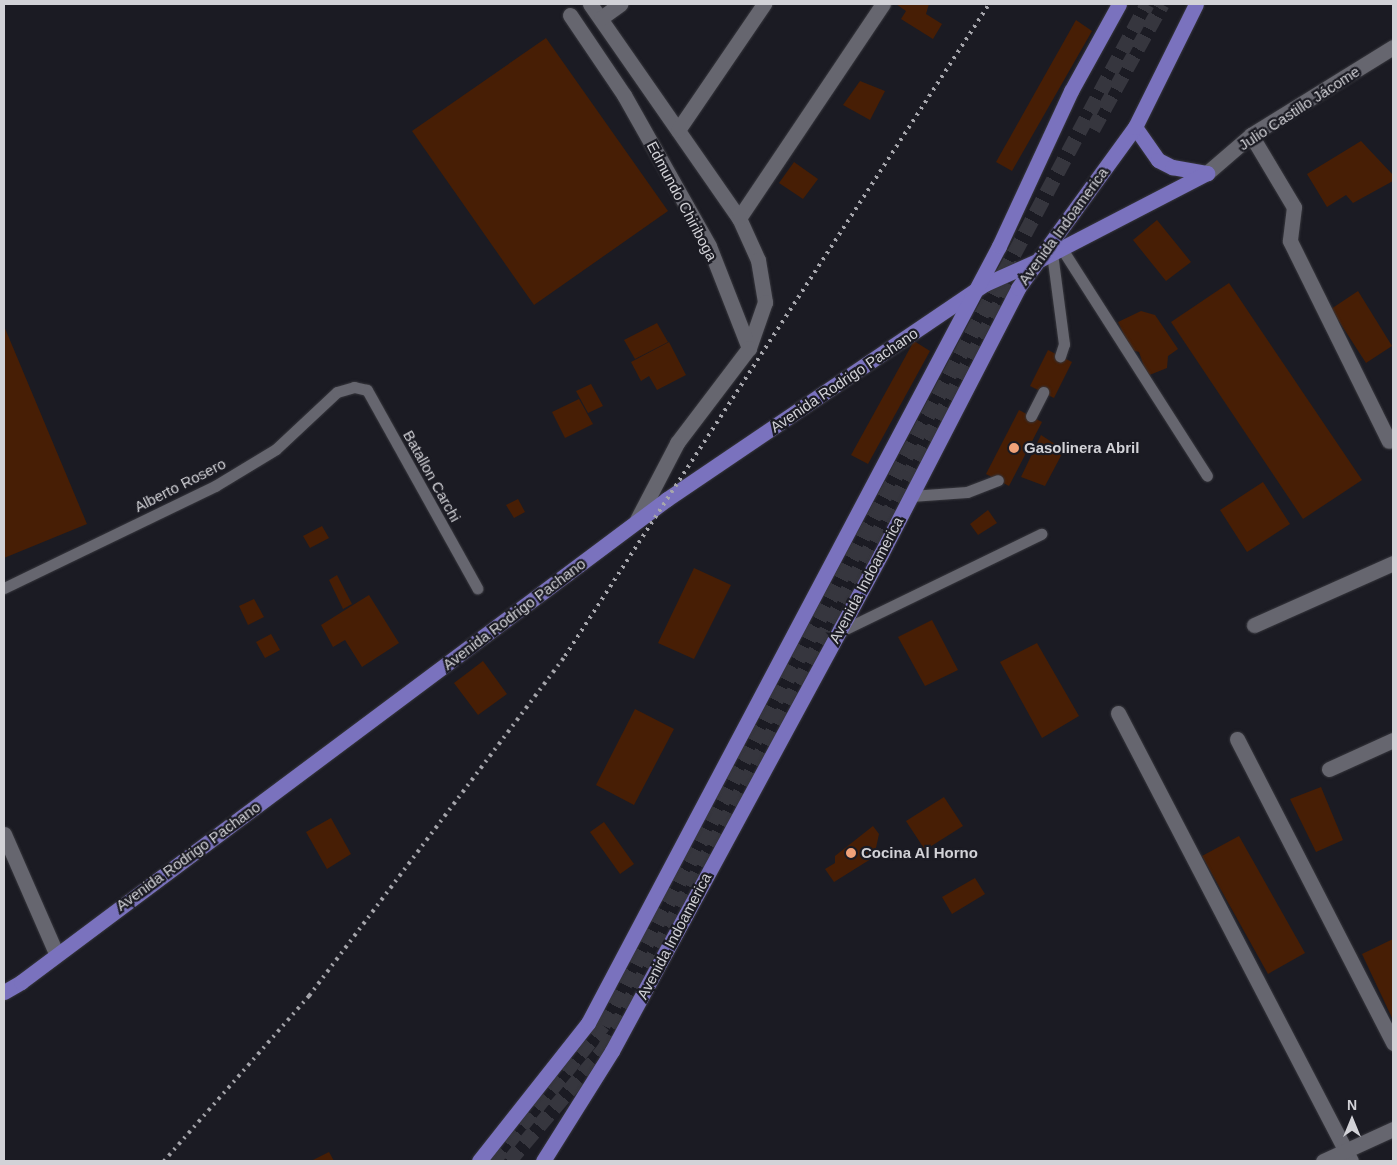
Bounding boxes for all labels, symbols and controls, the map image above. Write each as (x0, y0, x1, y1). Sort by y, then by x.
street label: Julio Castillo Jácome (1235, 62, 1363, 154)
street label: Edmundo Chiriboga (643, 138, 721, 264)
street label: Avenida Indoamerica (1014, 164, 1112, 288)
street label: Avenida Rodrigo Pachano (767, 324, 921, 436)
street label: Batallon Carchi (399, 427, 465, 525)
place label: Gasolinera Abril (1024, 439, 1140, 457)
marker: Gasolinera Abril (1008, 442, 1020, 454)
street label: Alberto Rosero (131, 454, 229, 516)
street label: Avenida Indoamerica (825, 514, 907, 646)
street label: Avenida Rodrigo Pachano (439, 554, 589, 674)
street label: Avenida Rodrigo Pachano (112, 798, 264, 914)
place label: Cocina Al Horno (861, 844, 979, 862)
marker: Cocina Al Horno (845, 847, 857, 859)
street label: Avenida Indoamerica (633, 870, 715, 1002)
north arrow (1327, 1095, 1377, 1145)
text: N (1347, 1097, 1357, 1113)

